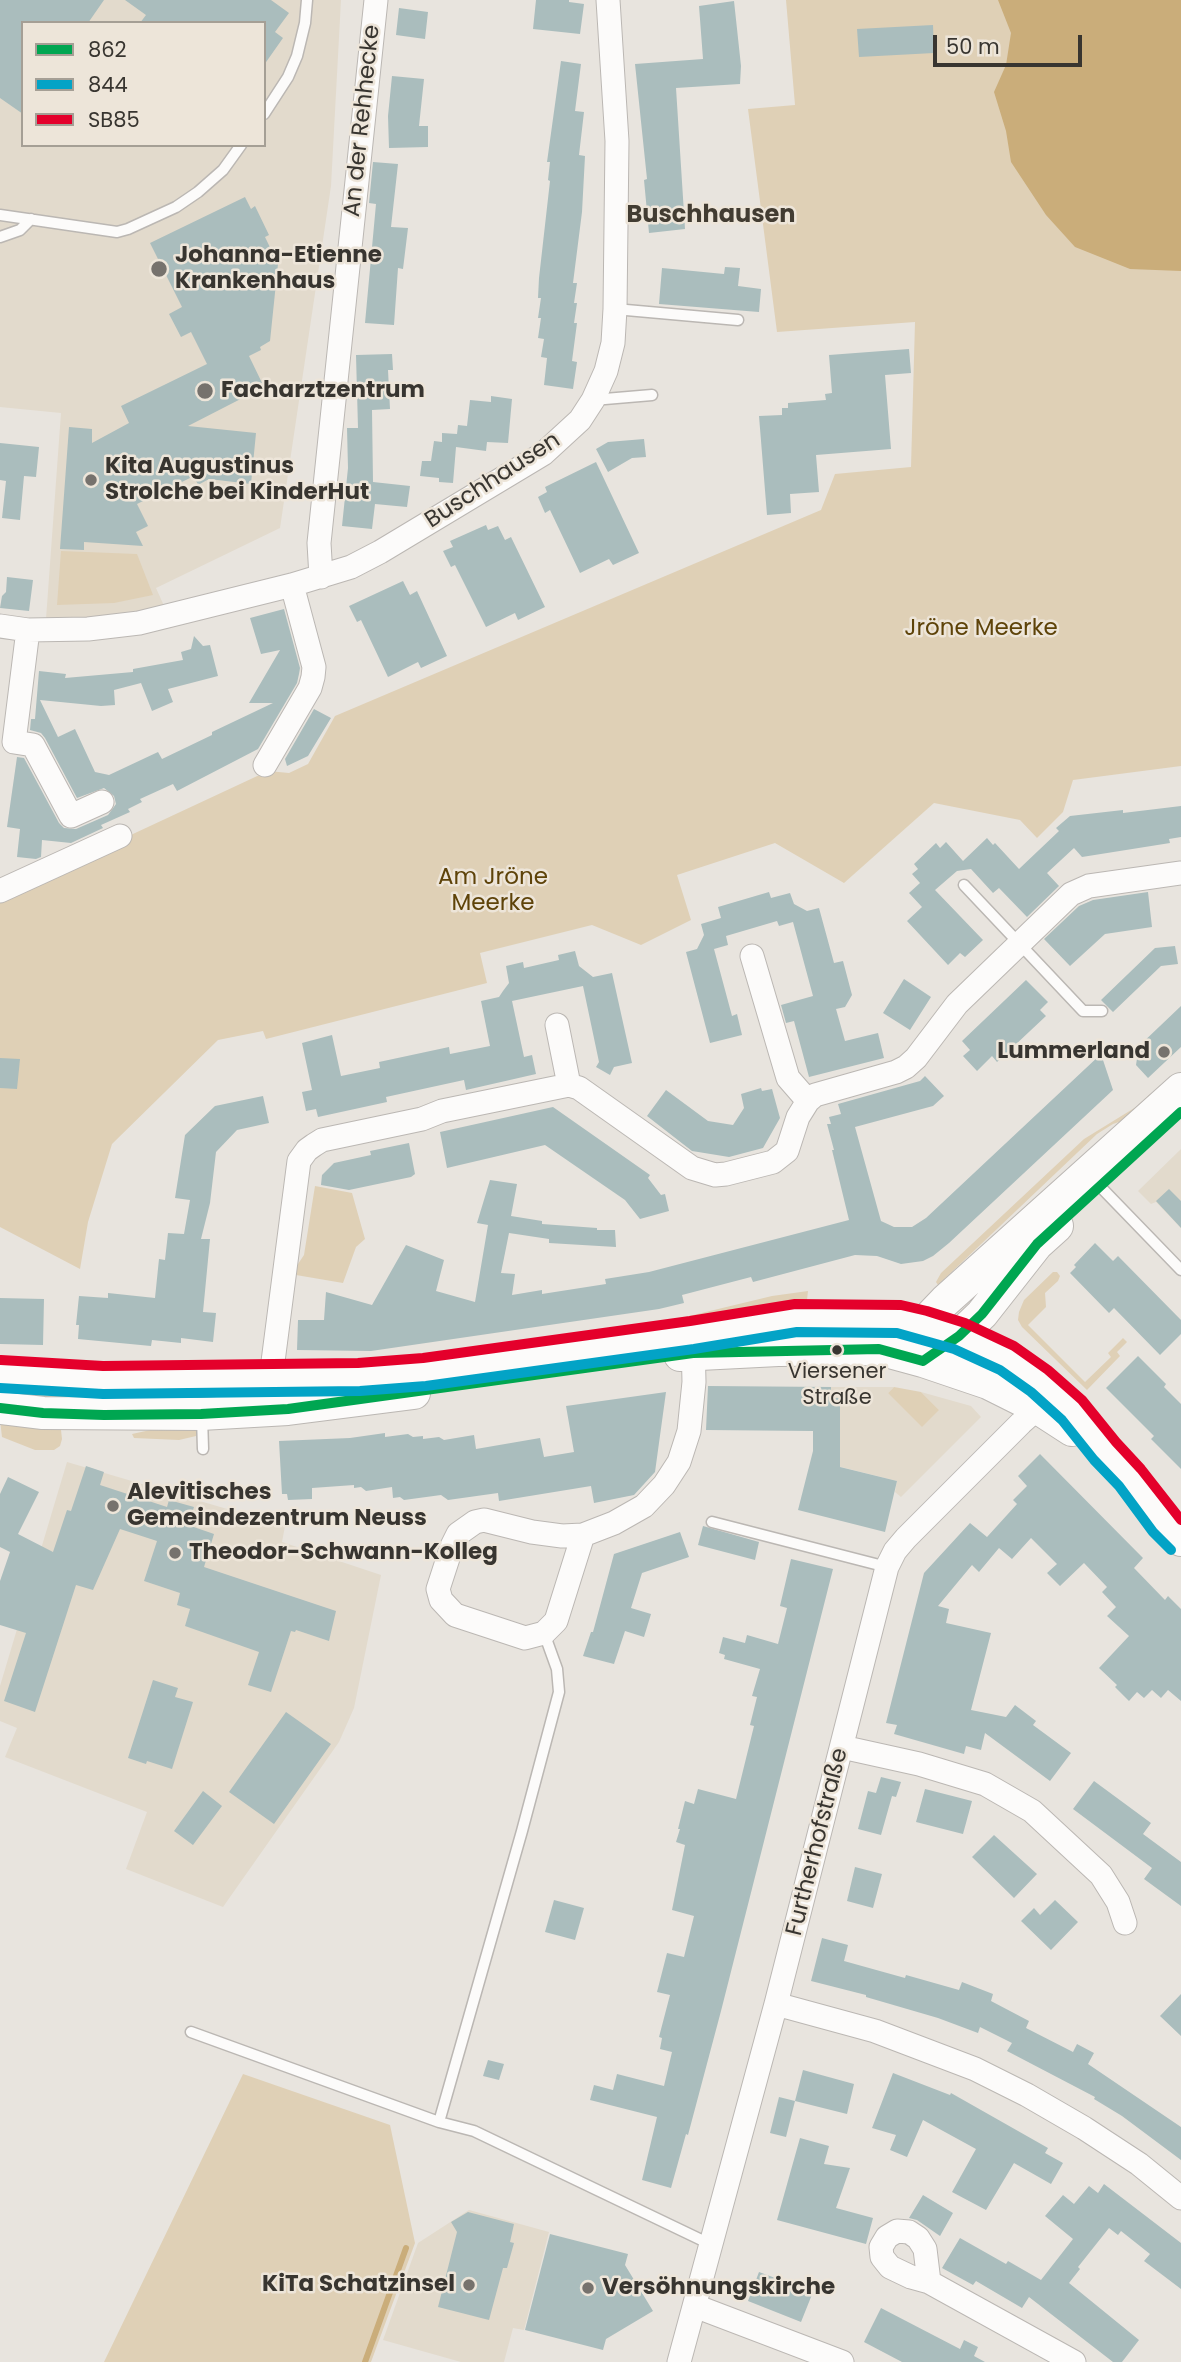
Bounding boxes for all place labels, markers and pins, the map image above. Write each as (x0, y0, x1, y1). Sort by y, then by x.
place label: Johanna-Etienne Krankenhaus (175, 242, 382, 296)
marker: Johanna-Etienne Krankenhaus (149, 259, 169, 279)
place label: Facharztzentrum (221, 377, 425, 405)
marker: Facharztzentrum (195, 381, 215, 401)
place label: Kita Augustinus Strolche bei KinderHut (105, 453, 369, 507)
marker: Kita Augustinus Strolche bei KinderHut (83, 472, 99, 488)
place label: Lummerland (997, 1038, 1150, 1066)
marker: Lummerland (1156, 1044, 1172, 1060)
marker: Viersener Straße (830, 1343, 844, 1357)
place label: Viersener Straße (788, 1360, 886, 1410)
place label: Alevitisches Gemeindezentrum Neuss (127, 1479, 427, 1533)
marker: Alevitisches Gemeindezentrum Neuss (105, 1498, 121, 1514)
place label: Theodor-Schwann-Kolleg (189, 1539, 498, 1567)
marker: Theodor-Schwann-Kolleg (167, 1545, 183, 1561)
place label: KiTa Schatzinsel (262, 2271, 455, 2299)
place label: Versöhnungskirche (602, 2274, 835, 2302)
marker: KiTa Schatzinsel (461, 2277, 477, 2293)
marker: Versöhnungskirche (580, 2280, 596, 2296)

